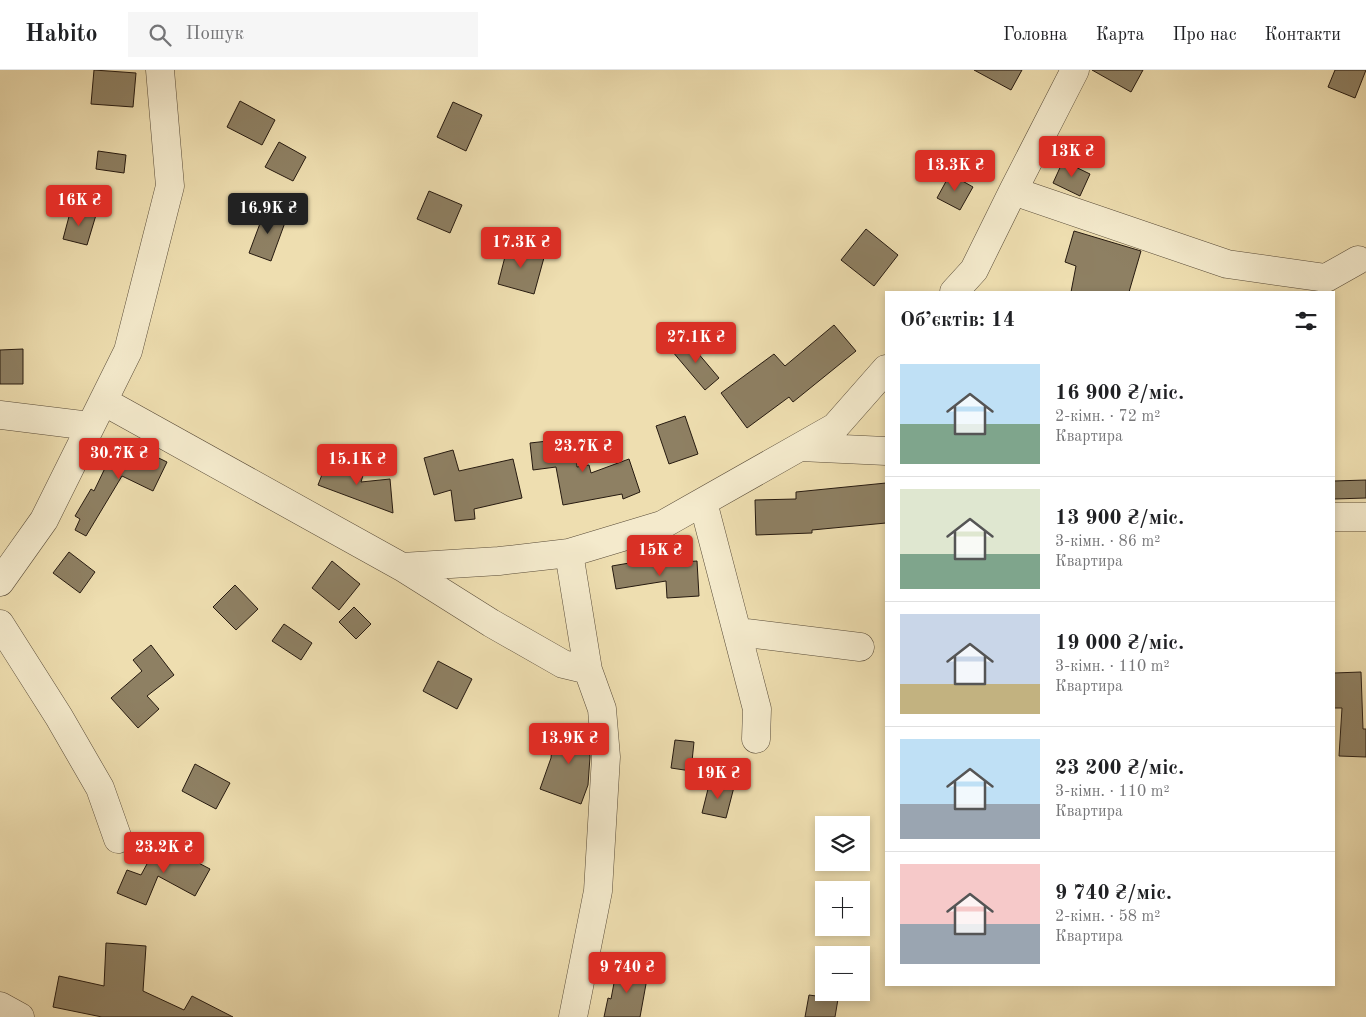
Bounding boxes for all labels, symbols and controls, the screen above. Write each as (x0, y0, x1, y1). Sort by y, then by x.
search box (128, 12, 478, 57)
icon: search (146, 21, 174, 49)
text: Habito (25, 23, 98, 47)
text: Пошук (186, 25, 244, 44)
text: Головна (1003, 26, 1068, 44)
text: Карта (1096, 26, 1144, 44)
text: Про нас (1172, 26, 1237, 44)
text: Контакти (1265, 26, 1341, 44)
pin: 13K ₴ (1037, 136, 1107, 178)
text: 13K ₴ (1050, 144, 1094, 160)
pin: 13.3K ₴ (909, 150, 1001, 192)
text: 13.3K ₴ (926, 158, 984, 174)
pin: 16K ₴ (44, 184, 114, 227)
pin: 16.9K ₴ (222, 192, 314, 235)
text: 16K ₴ (57, 193, 101, 209)
text: 16.9K ₴ (239, 201, 297, 217)
pin: 17.3K ₴ (475, 226, 567, 269)
text: 17.3K ₴ (492, 235, 550, 251)
icon: filters (1292, 307, 1320, 335)
text: Об’єктів: 14 (900, 310, 1015, 331)
pin: 27.1K ₴ (650, 322, 742, 364)
text: 27.1K ₴ (667, 330, 725, 346)
text: 16 900 ₴/міс. (1055, 383, 1184, 404)
icon: home (940, 384, 1000, 444)
text: 2-кімн. · 72 m² (1055, 409, 1160, 425)
text: Квартира (1055, 429, 1123, 445)
pin: 23.7K ₴ (537, 430, 629, 473)
pin: 30.7K ₴ (73, 438, 165, 480)
text: 23.7K ₴ (554, 439, 612, 455)
pin: 15.1K ₴ (311, 444, 403, 486)
text: 30.7K ₴ (90, 446, 148, 462)
text: 15.1K ₴ (328, 452, 386, 468)
text: 13 900 ₴/міс. (1055, 508, 1184, 529)
icon: home (940, 509, 1000, 569)
pin: 15K ₴ (625, 534, 695, 577)
text: 3-кімн. · 86 m² (1055, 534, 1160, 550)
text: 15K ₴ (638, 543, 682, 559)
text: Квартира (1055, 554, 1123, 570)
text: 19 000 ₴/міс. (1055, 633, 1184, 654)
icon: home (940, 634, 1000, 694)
text: 3-кімн. · 110 m² (1055, 659, 1170, 675)
text: Квартира (1055, 679, 1123, 695)
pin: 13.9K ₴ (523, 722, 615, 765)
text: 13.9K ₴ (540, 731, 598, 747)
pin: 19K ₴ (683, 758, 753, 800)
text: 23 200 ₴/міс. (1055, 758, 1184, 779)
icon: home (940, 759, 1000, 819)
text: 19K ₴ (696, 766, 740, 782)
text: 3-кімн. · 110 m² (1055, 784, 1170, 800)
text: Квартира (1055, 804, 1123, 820)
map controls (815, 816, 870, 1001)
button: layers (815, 816, 870, 871)
pin: 23.2K ₴ (118, 832, 210, 874)
text: 23.2K ₴ (135, 840, 193, 856)
button: + (815, 881, 870, 936)
text: 9 740 ₴/міс. (1055, 883, 1172, 904)
icon: home (940, 884, 1000, 944)
text: 2-кімн. · 58 m² (1055, 909, 1160, 925)
text: Квартира (1055, 929, 1123, 945)
button: − (815, 946, 870, 1001)
pin: 9 740 ₴ (581, 952, 673, 994)
text: 9 740 ₴ (600, 960, 654, 976)

